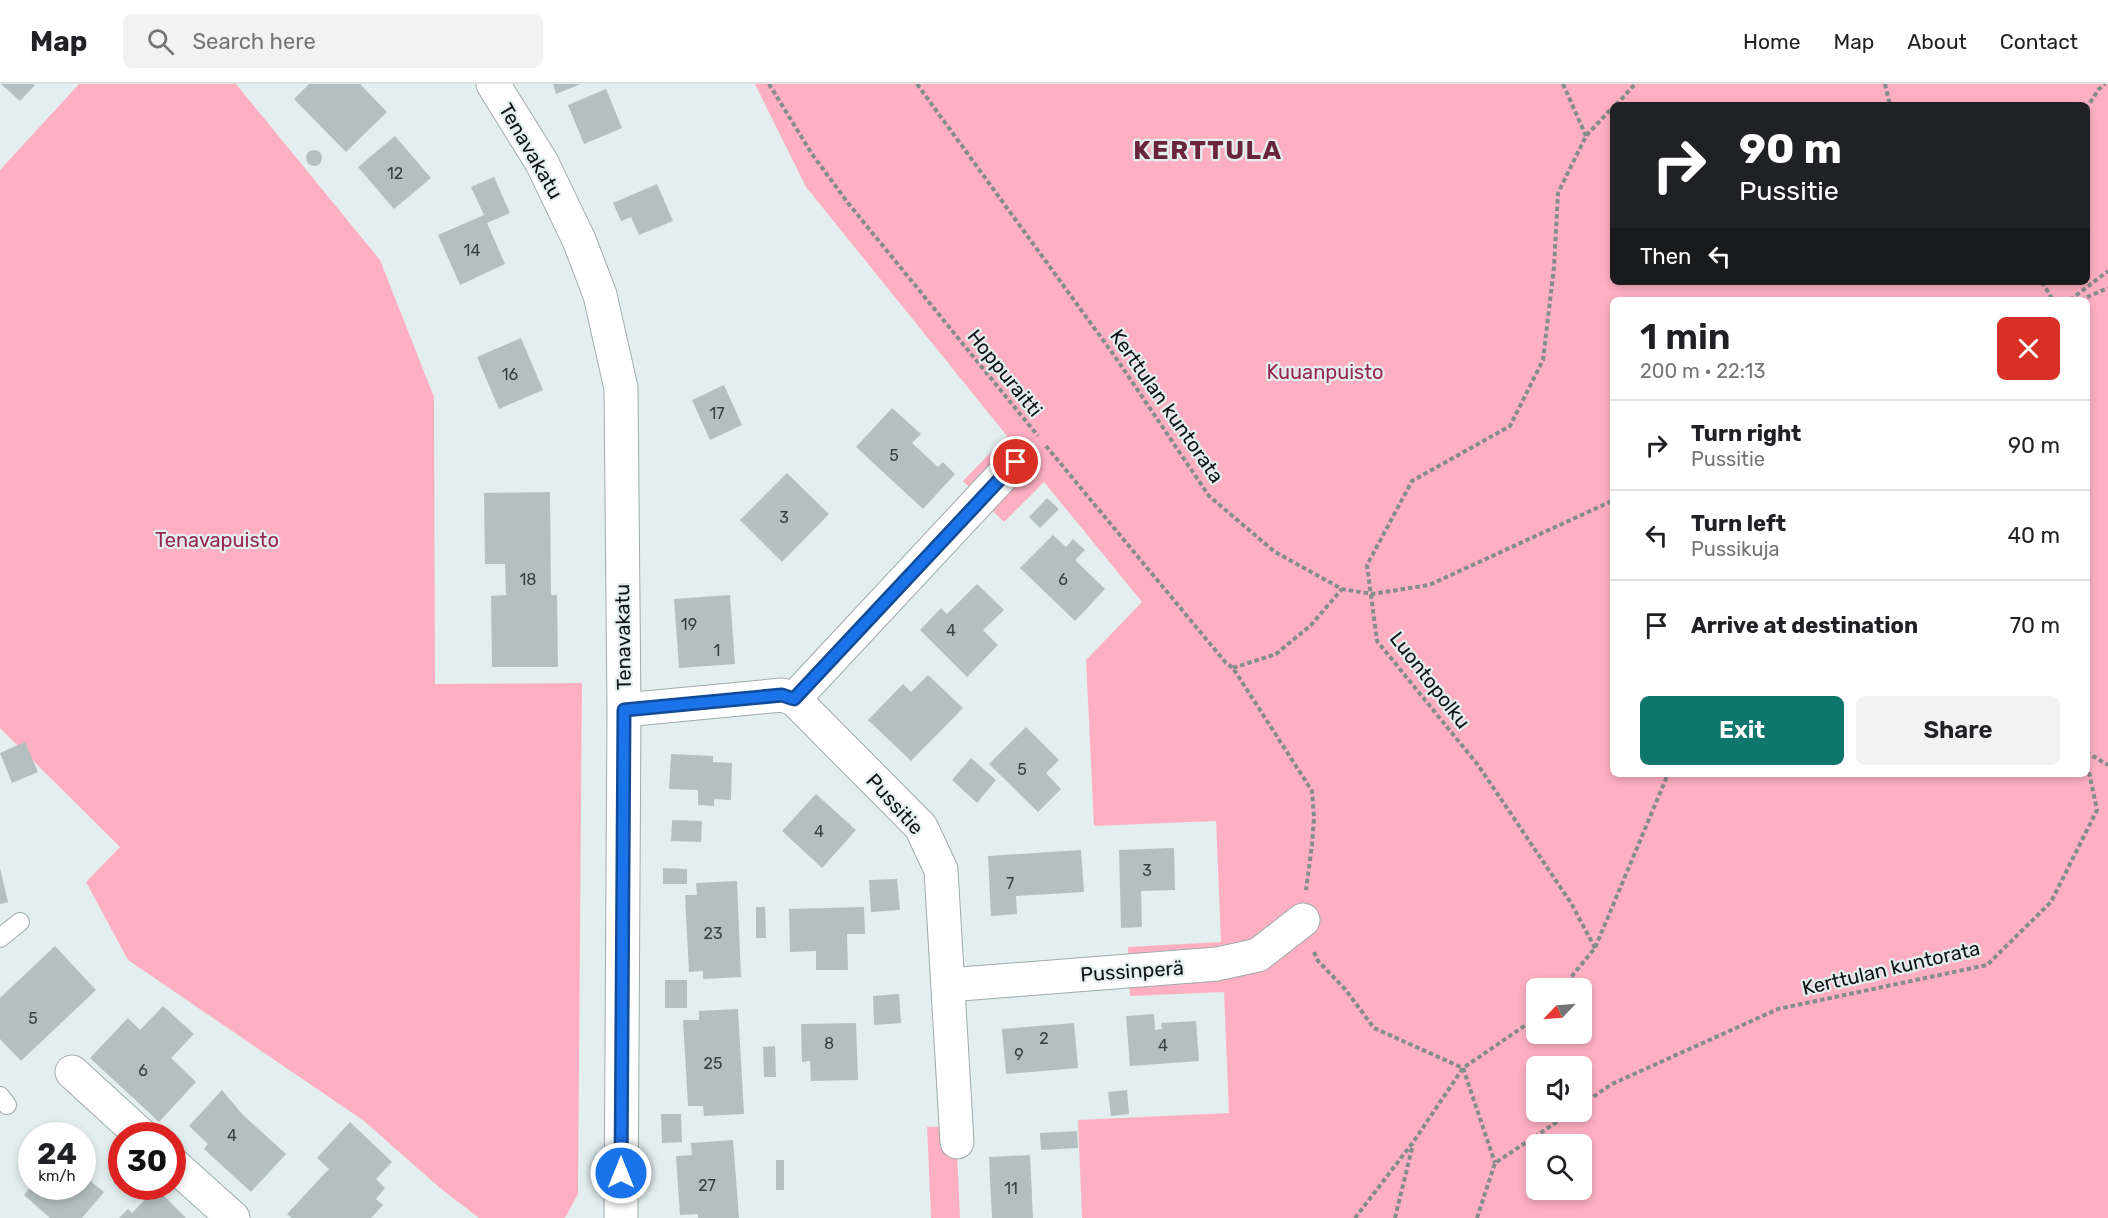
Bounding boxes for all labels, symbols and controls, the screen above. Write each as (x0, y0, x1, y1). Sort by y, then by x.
search box (123, 14, 543, 68)
text: Map (30, 25, 87, 58)
icon: search (144, 25, 177, 58)
text: Search here (192, 28, 316, 55)
text: Home (1743, 29, 1800, 54)
text: Map (1833, 29, 1874, 54)
text: About (1907, 29, 1967, 54)
text: Contact (2000, 29, 2078, 54)
street label: Tenavakatu (494, 99, 568, 203)
text: 90 m (1739, 124, 1842, 174)
icon: right (1640, 126, 1718, 204)
district label: KERTTULA (1133, 135, 1283, 166)
house number: 12 (387, 164, 403, 183)
text: Pussitie (1739, 175, 1839, 207)
icon: left (1703, 240, 1736, 273)
house number: 14 (464, 241, 480, 260)
text: Then (1640, 243, 1691, 270)
text: 1 min (1640, 315, 1731, 358)
button: close (1997, 317, 2060, 380)
street label: Hoppuraitti (962, 324, 1048, 422)
street label: Kerttulan kuntorata (1105, 325, 1229, 487)
text: 200 m · 22:13 (1640, 359, 1765, 383)
park label: Kuuanpuisto (1266, 360, 1384, 384)
house number: 16 (502, 365, 519, 384)
house number: 17 (709, 404, 725, 423)
text: Turn right (1691, 420, 1801, 447)
icon: right (1640, 429, 1673, 462)
text: 90 m (2008, 432, 2060, 459)
pin (990, 436, 1041, 487)
icon: arrive (999, 445, 1032, 478)
house number: 5 (889, 446, 899, 465)
text: Pussitie (1691, 447, 1765, 471)
house number: 3 (779, 508, 789, 527)
text: Turn left (1691, 510, 1786, 537)
icon: left (1640, 519, 1673, 552)
text: 40 m (2007, 522, 2060, 549)
park label: Tenavapuisto (155, 528, 279, 552)
text: Pussikuja (1691, 537, 1780, 561)
house number: 18 (519, 570, 537, 589)
house number: 6 (1058, 570, 1068, 589)
street label: Tenavakatu (610, 584, 636, 690)
icon: arrive (1640, 609, 1673, 642)
text: Arrive at destination (1691, 612, 1918, 639)
text: 70 m (2010, 612, 2060, 639)
house number: 19 (681, 615, 697, 634)
house number: 4 (946, 621, 956, 640)
street label: Luontopolku (1385, 627, 1475, 733)
house number: 1 (714, 641, 720, 660)
button: Exit (1640, 696, 1844, 765)
button: Share (1856, 696, 2060, 765)
house number: 5 (1017, 760, 1027, 779)
street label: Pussitie (861, 768, 929, 840)
house number: 4 (814, 822, 824, 841)
house number: 3 (1142, 861, 1152, 880)
house number: 7 (1006, 874, 1014, 893)
house number: 23 (703, 924, 723, 943)
street label: Kerttulan kuntorata (1800, 936, 1982, 1000)
street label: Pussinperä (1079, 955, 1185, 987)
north arrow (1526, 978, 1592, 1044)
map controls (1526, 978, 1592, 1200)
house number: 5 (28, 1009, 38, 1028)
house number: 2 (1039, 1029, 1049, 1048)
house number: 8 (824, 1034, 834, 1053)
house number: 4 (1158, 1036, 1168, 1055)
house number: 9 (1014, 1045, 1024, 1064)
house number: 25 (704, 1054, 722, 1073)
button: sound (1526, 1056, 1592, 1122)
house number: 6 (138, 1061, 148, 1080)
speed limit sign: 30 (108, 1122, 186, 1200)
house number: 4 (227, 1126, 237, 1145)
button: search (1526, 1134, 1592, 1200)
text: 24 (37, 1136, 77, 1172)
position arrow (589, 1141, 653, 1205)
text: km/h (38, 1167, 76, 1185)
house number: 27 (698, 1176, 716, 1195)
house number: 11 (1004, 1179, 1018, 1198)

